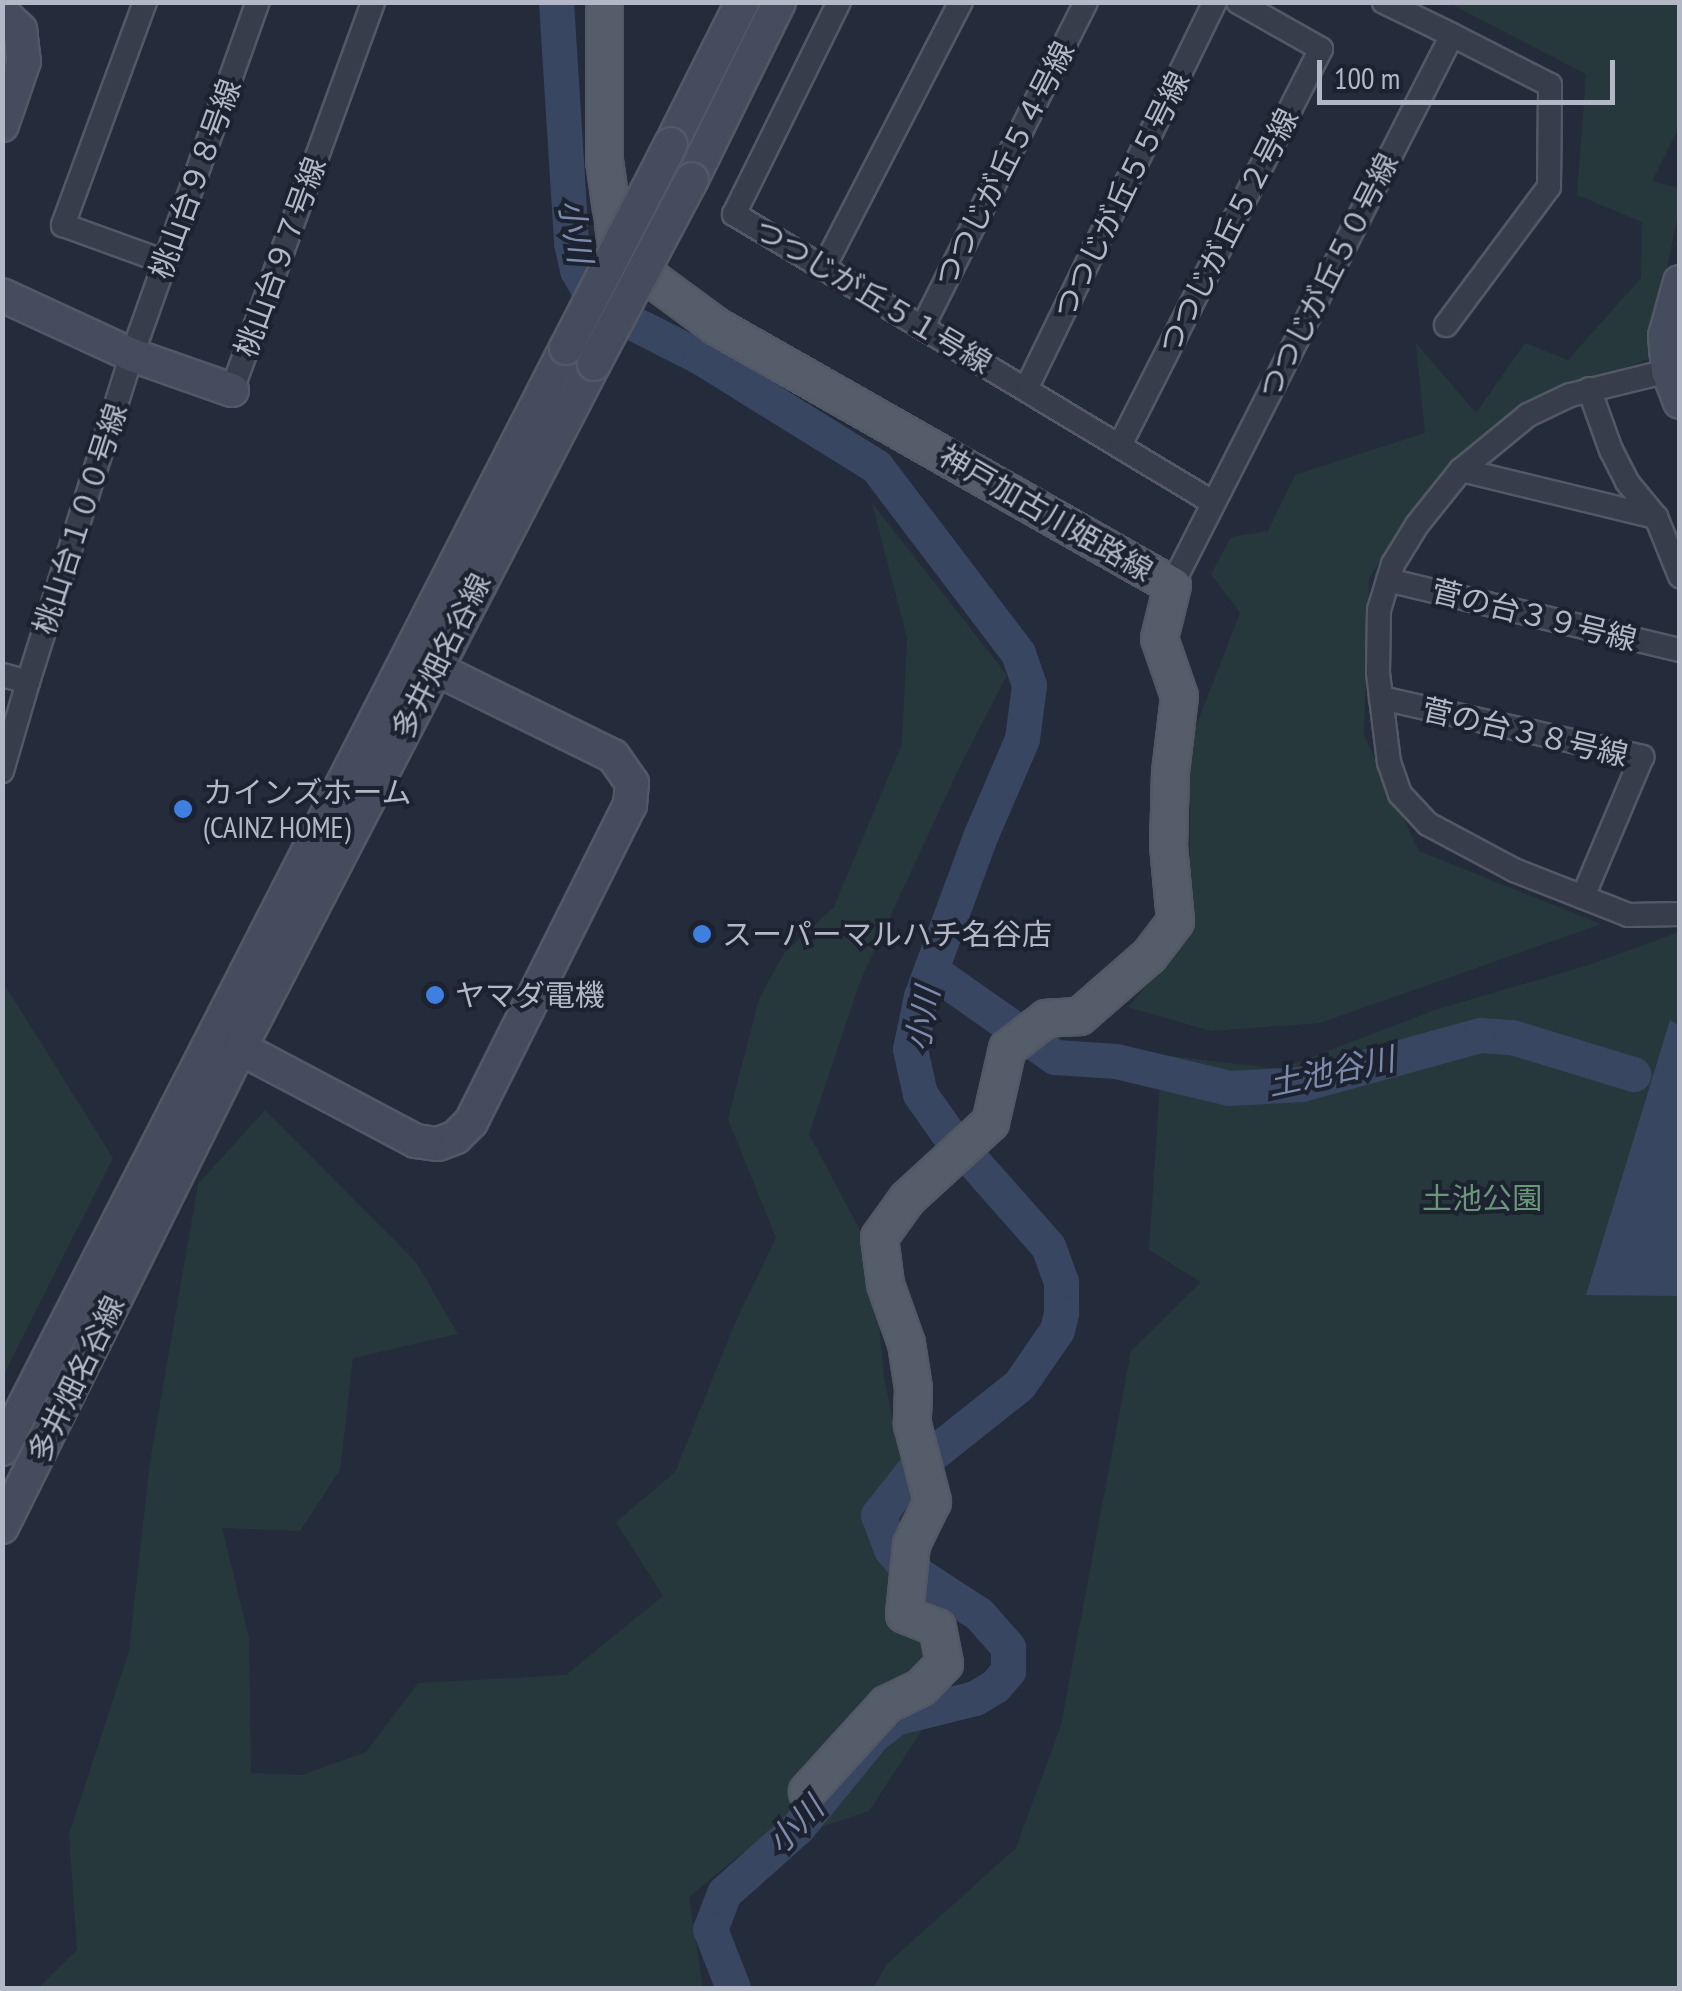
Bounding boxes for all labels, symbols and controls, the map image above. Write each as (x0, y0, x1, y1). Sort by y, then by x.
street label: つつじが丘５４号線 (927, 36, 1081, 292)
scale bar (1322, 40, 1620, 102)
text: 100 m (1334, 58, 1400, 97)
street label: つつじが丘５５号線 (1046, 66, 1196, 324)
street label: 桃山台９８号線 (142, 74, 248, 284)
street label: つつじが丘５２号線 (1151, 103, 1305, 359)
street label: つつじが丘５０号線 (1251, 148, 1405, 404)
street label: 桃山台９７号線 (227, 152, 333, 362)
water label: 小川 (552, 196, 600, 266)
street label: つつじが丘５１号線 (748, 211, 998, 381)
street label: 桃山台１００号線 (26, 399, 134, 639)
street label: 神戸加古川姫路線 (933, 437, 1159, 589)
street label: 多井畑名谷線 (384, 568, 498, 744)
street label: 菅の台３９号線 (1428, 572, 1640, 658)
street label: 菅の台３８号線 (1419, 691, 1631, 773)
place label: カインズホーム (CAINZ HOME) (203, 774, 413, 844)
marker: カインズホーム (CAINZ HOME) (172, 798, 194, 820)
place label: スーパーマルハチ名谷店 (722, 916, 1052, 952)
marker: スーパーマルハチ名谷店 (691, 923, 713, 945)
place label: ヤマダ電機 (455, 977, 605, 1013)
marker: ヤマダ電機 (424, 984, 446, 1006)
water label: 小川 (898, 984, 946, 1054)
water label: 土池谷川 (1264, 1039, 1398, 1103)
park label: 土池公園 (1422, 1180, 1542, 1216)
street label: 多井畑名谷線 (20, 1290, 132, 1468)
water label: 小川 (759, 1789, 831, 1861)

